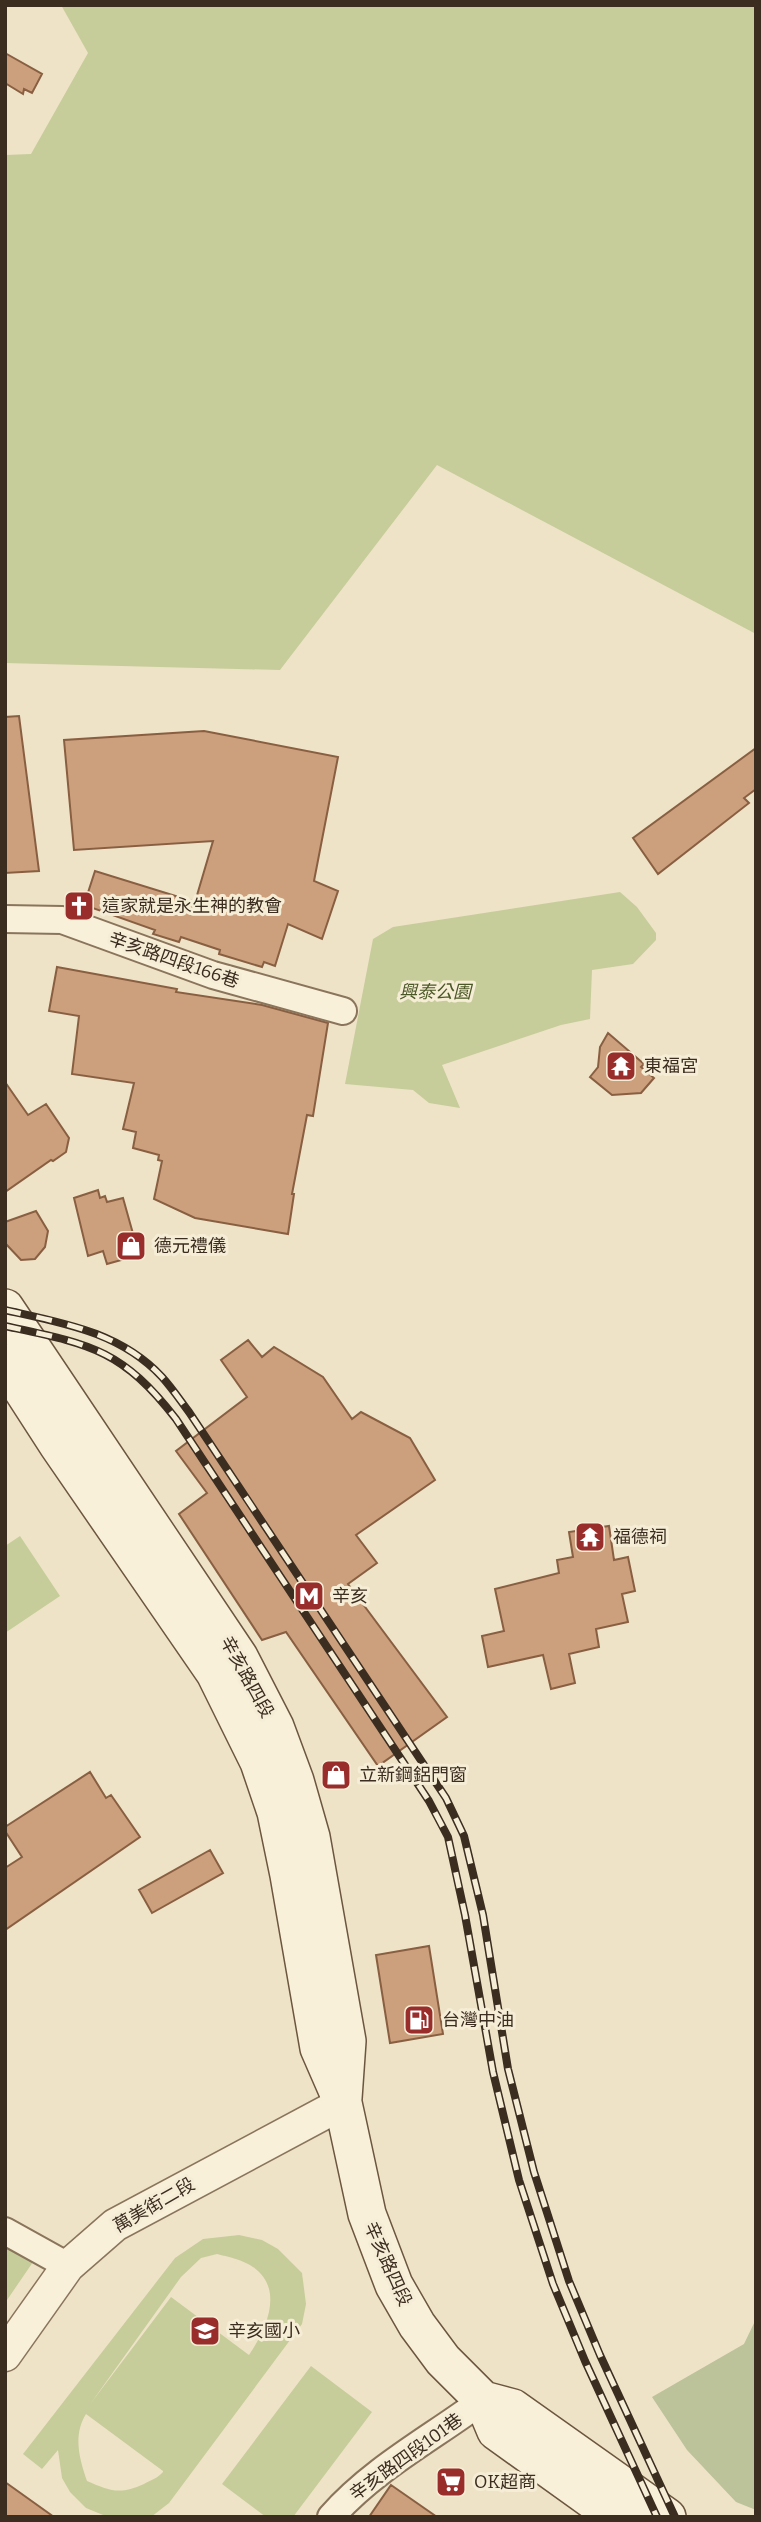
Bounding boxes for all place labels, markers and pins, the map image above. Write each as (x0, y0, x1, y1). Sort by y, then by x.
church icon: 這家就是永生神的教會 (62, 889, 96, 923)
place label: 這家就是永生神的教會 (102, 895, 282, 917)
temple icon: 東福宮 (604, 1049, 638, 1083)
place label: 東福宮 (644, 1055, 698, 1077)
shop icon: 德元禮儀 (114, 1229, 148, 1263)
place label: 德元禮儀 (154, 1235, 226, 1257)
temple icon: 福德祠 (573, 1520, 607, 1554)
place label: 福德祠 (613, 1526, 667, 1548)
metro station icon: 辛亥 (292, 1579, 326, 1613)
place label: 辛亥 (332, 1585, 368, 1607)
shop icon: 立新鋼鋁門窗 (319, 1758, 353, 1792)
place label: 立新鋼鋁門窗 (359, 1764, 467, 1786)
fuel station icon: 台灣中油 (402, 2003, 436, 2037)
place label: 台灣中油 (442, 2009, 514, 2031)
school or university icon: 辛亥國小 (188, 2314, 222, 2348)
place label: 辛亥國小 (228, 2320, 300, 2342)
supermarket icon: OK超商 (434, 2465, 468, 2499)
place label: OK超商 (474, 2471, 536, 2493)

